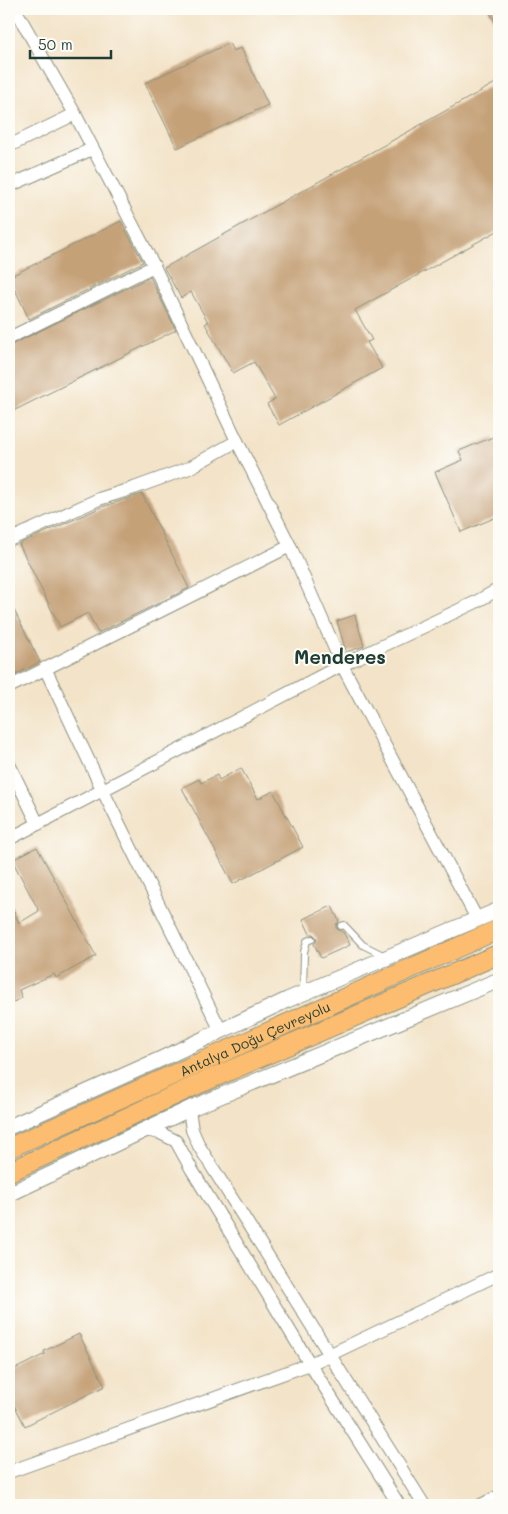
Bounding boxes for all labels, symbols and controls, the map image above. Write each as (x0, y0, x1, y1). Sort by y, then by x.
scale bar (30, 28, 111, 60)
text: 50 m (38, 34, 73, 54)
district label: Menderes (294, 644, 386, 669)
street label: Antalya Doğu Çevreyolu (176, 996, 333, 1080)

